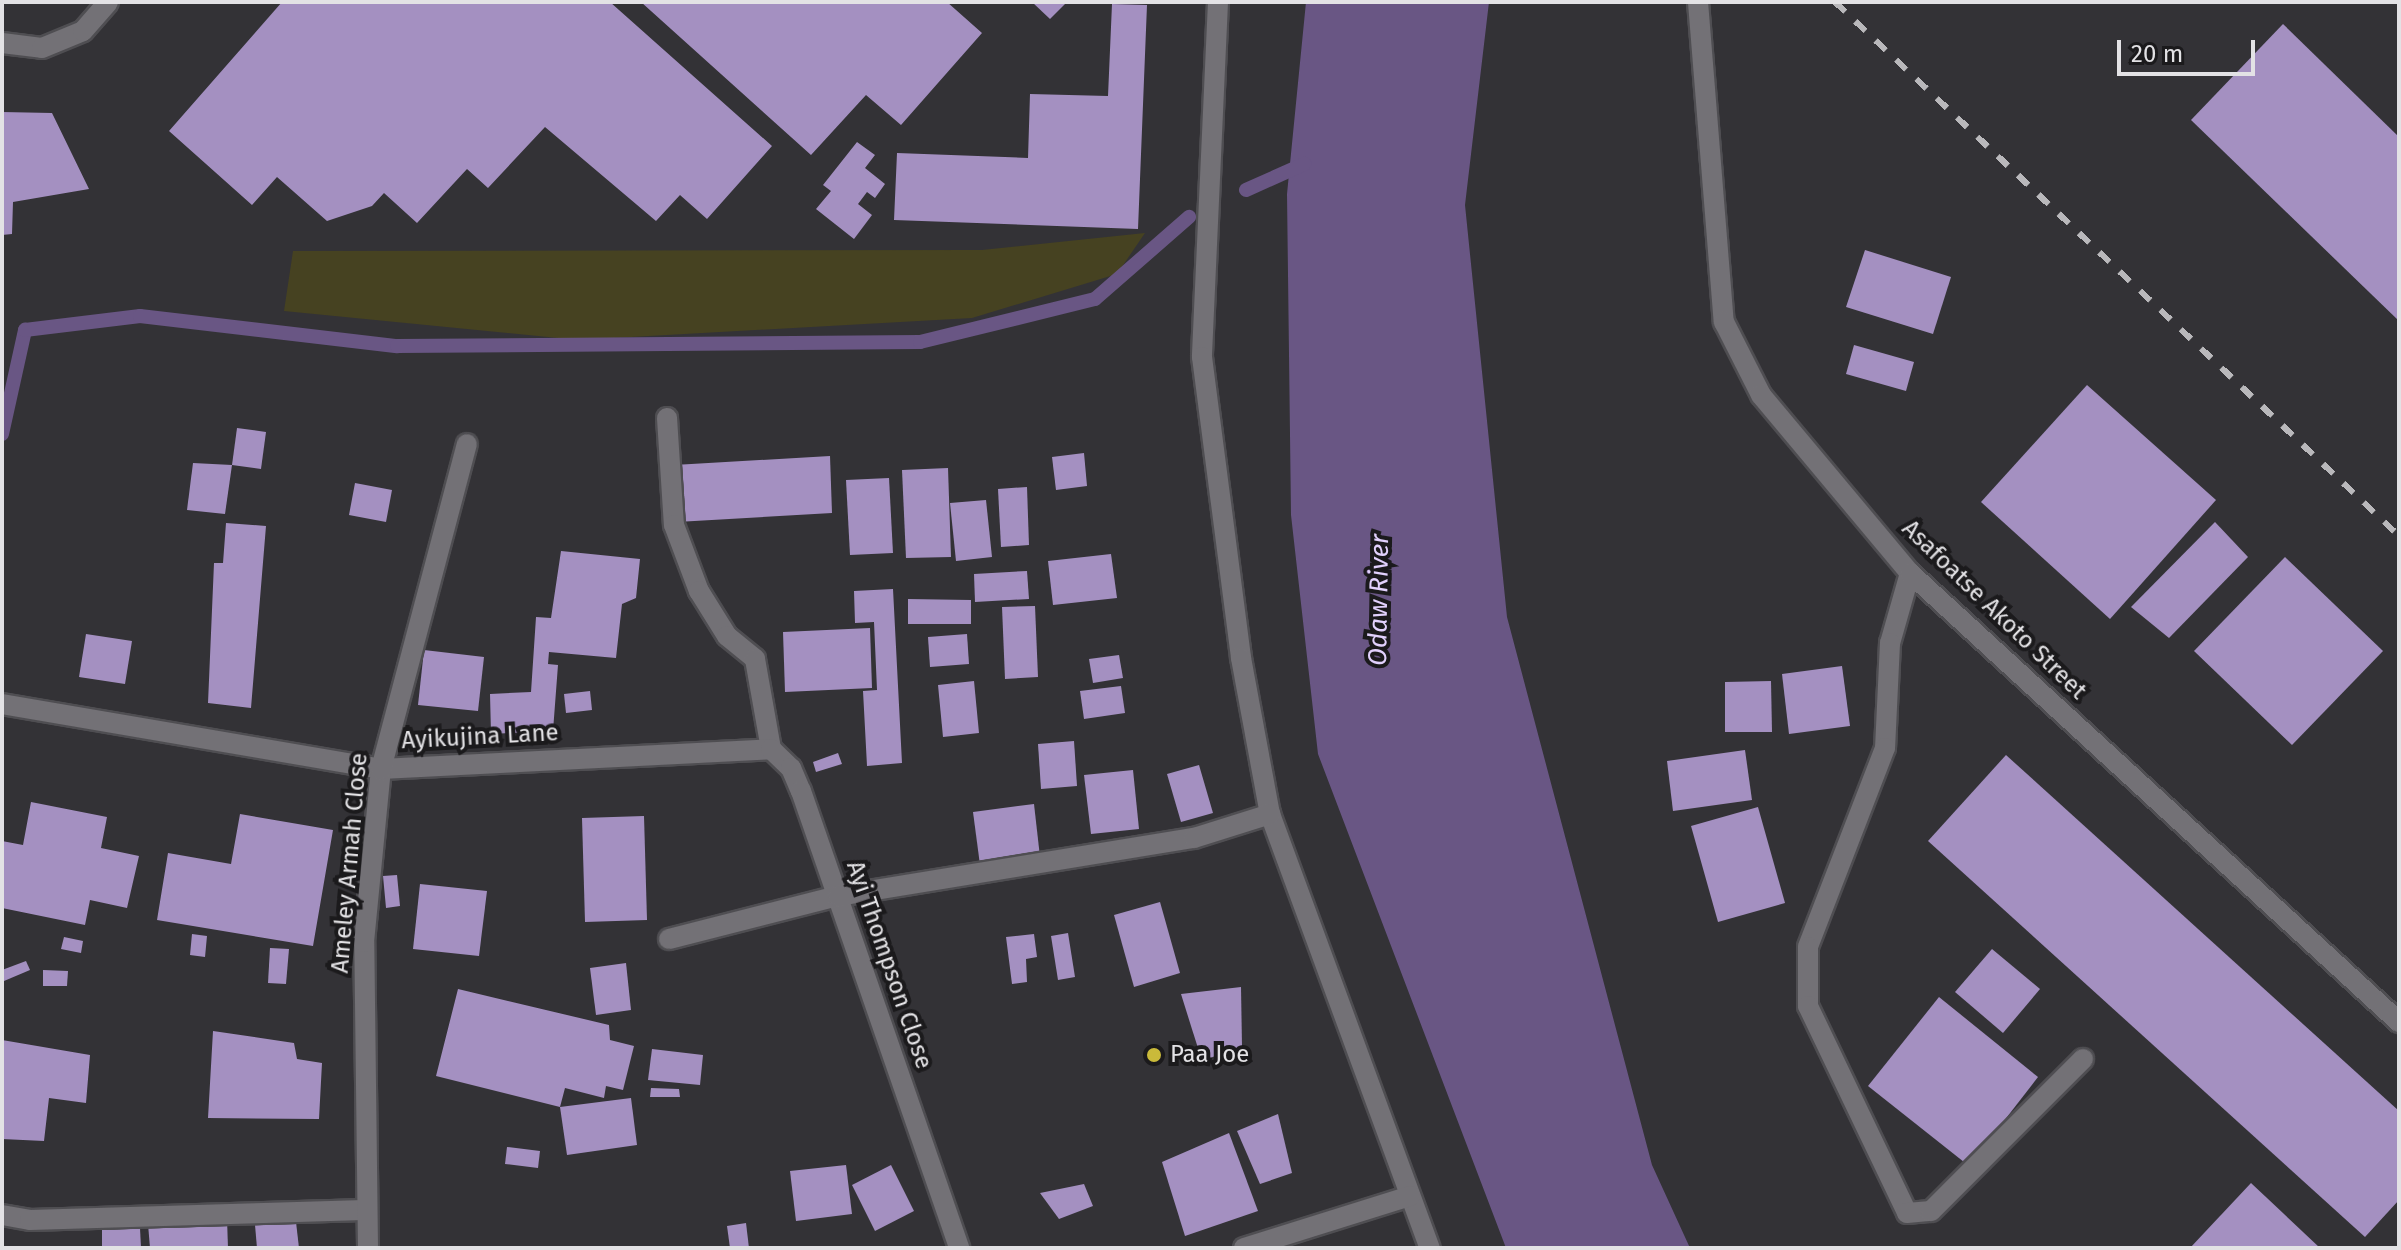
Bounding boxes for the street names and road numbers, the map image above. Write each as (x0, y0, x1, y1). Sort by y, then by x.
street label: Asafoatse Akoto Street (1896, 514, 2092, 706)
street label: Ayikujina Lane (401, 719, 559, 755)
street label: Ameley Armah Close (326, 752, 374, 974)
street label: Ayi Thompson Close (840, 857, 938, 1073)

